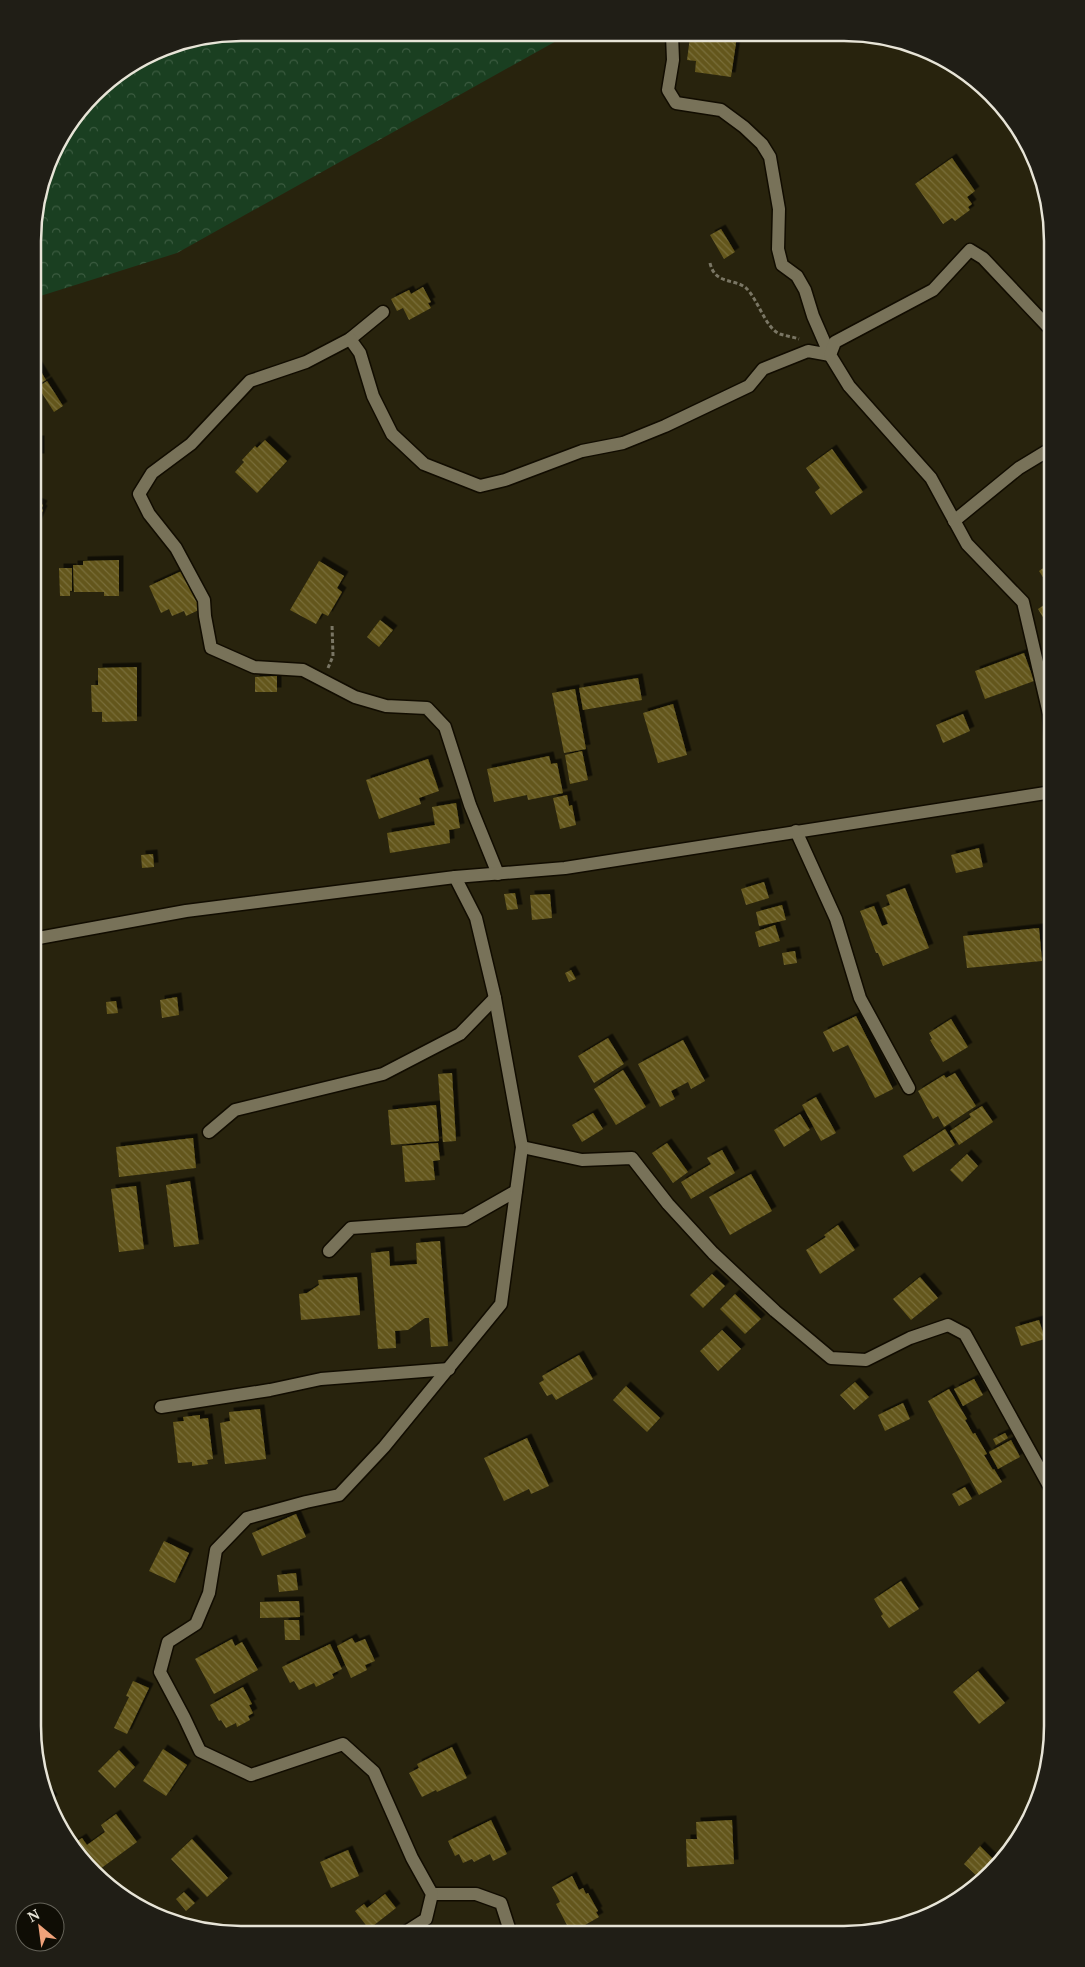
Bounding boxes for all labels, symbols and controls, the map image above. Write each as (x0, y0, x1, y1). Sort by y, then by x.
north arrow (15, 1902, 65, 1952)
text: N (24, 1904, 43, 1926)

